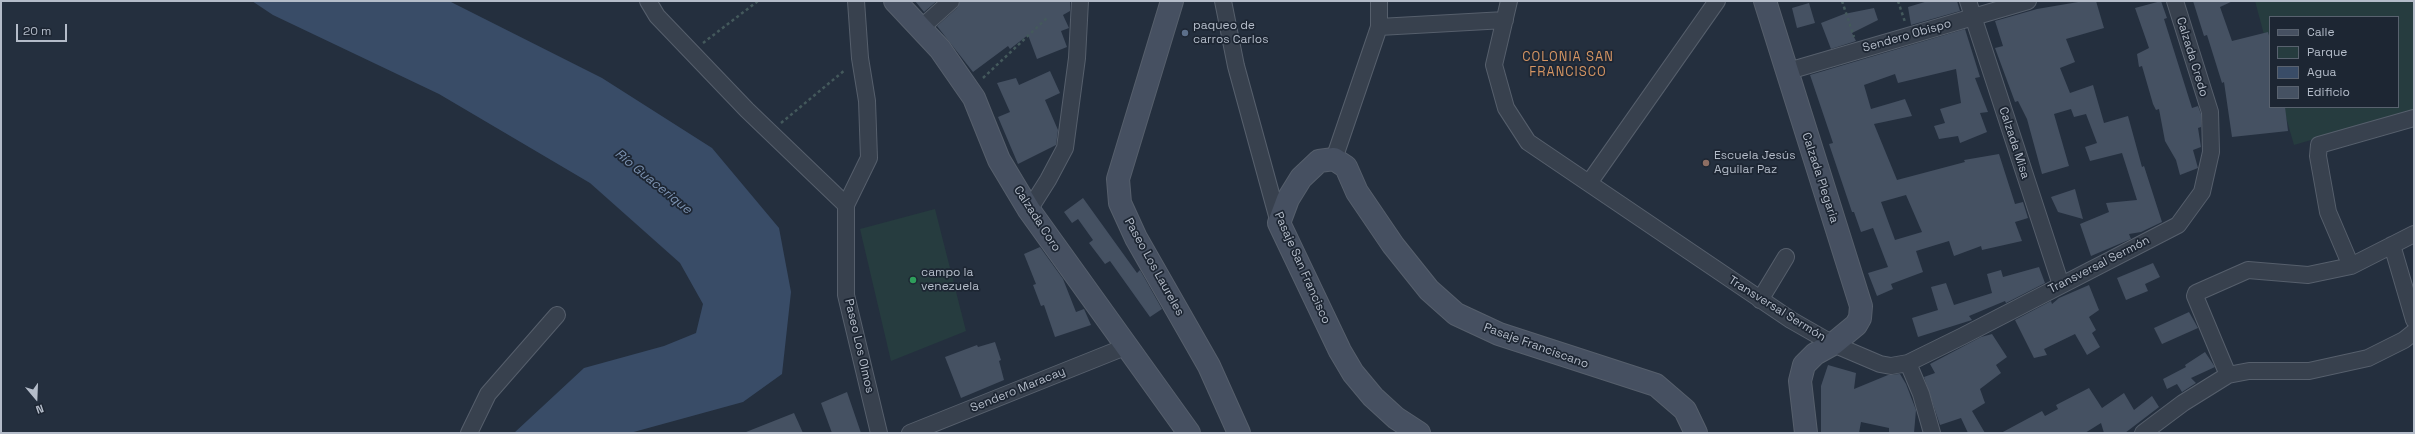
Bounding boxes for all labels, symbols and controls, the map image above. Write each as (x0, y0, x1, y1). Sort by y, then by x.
street label: Calzada Credo (2173, 15, 2211, 99)
scale bar (18, 16, 69, 42)
street label: Sendero Obispo (1861, 16, 1953, 56)
legend (2269, 16, 2399, 108)
place label: paqueo de carros Carlos (1193, 19, 1269, 47)
text: 20 m (23, 23, 51, 39)
text: Calle (2307, 24, 2335, 40)
marker: paqueo de carros Carlos (1180, 28, 1190, 38)
text: Parque (2307, 44, 2347, 60)
district label: COLONIA SAN FRANCISCO (1522, 49, 1614, 80)
text: Agua (2307, 64, 2337, 80)
text: Edificio (2307, 84, 2350, 100)
street label: Calzada Misa (1996, 105, 2032, 181)
street label: Calzada Plegaria (1799, 131, 1841, 225)
water label: Río Guacerique (611, 146, 695, 218)
place label: Escuela Jesús Aguilar Paz (1714, 149, 1796, 177)
marker: Escuela Jesús Aguilar Paz (1701, 158, 1711, 168)
street label: Calzada Coro (1011, 184, 1063, 254)
street label: Pasaje San Francisco (1271, 210, 1333, 326)
street label: Paseo Los Laureles (1121, 216, 1187, 318)
street label: Transversal Sermón (2046, 233, 2152, 297)
place label: campo la venezuela (921, 266, 979, 294)
street label: Transversal Sermón (1726, 273, 1828, 345)
marker: campo la venezuela (908, 275, 918, 285)
street label: Paseo Los Olmos (841, 298, 877, 394)
street label: Pasaje Franciscano (1482, 320, 1590, 372)
street label: Sendero Maracay (968, 364, 1068, 416)
north arrow (16, 378, 56, 418)
text: N (34, 402, 46, 417)

